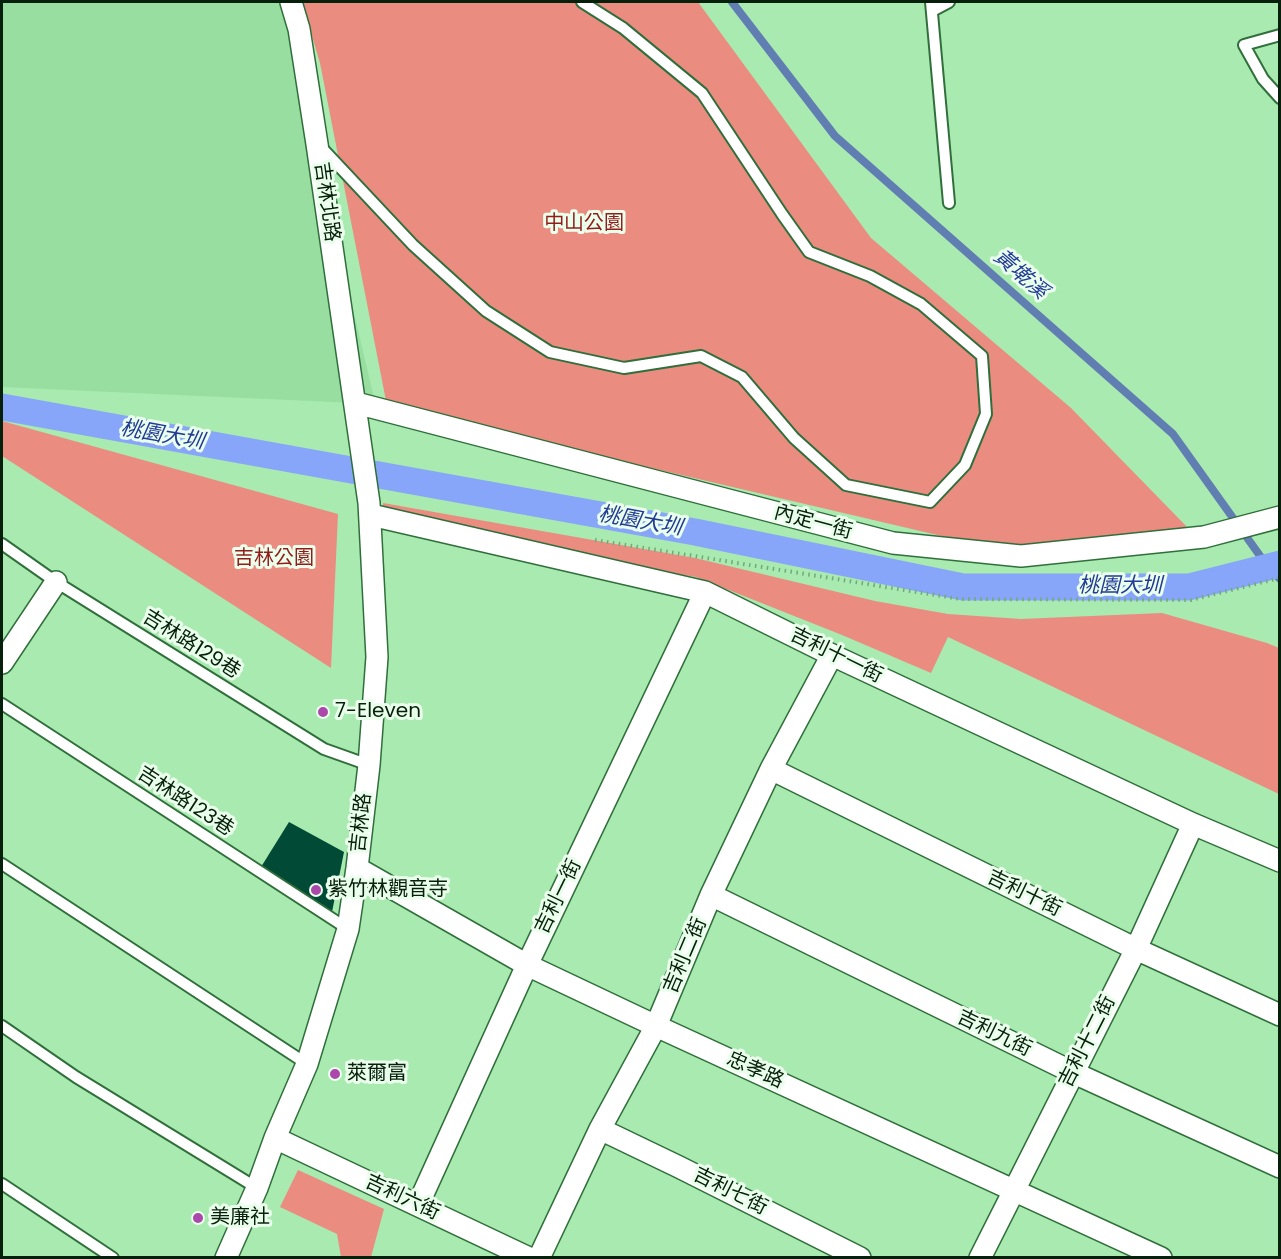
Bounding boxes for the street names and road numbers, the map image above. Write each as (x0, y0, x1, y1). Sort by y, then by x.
street label: 吉林北路 (309, 161, 343, 243)
street label: 內定一街 (771, 501, 855, 545)
street label: 吉林路129巷 (138, 606, 244, 684)
street label: 吉利十一街 (786, 623, 886, 689)
street label: 吉林路123巷 (132, 762, 238, 842)
street label: 吉林路 (347, 792, 377, 854)
street label: 吉利一街 (531, 856, 587, 938)
street label: 吉利十街 (983, 866, 1065, 922)
street label: 吉利二街 (659, 914, 713, 998)
street label: 吉利十二街 (1055, 992, 1121, 1092)
street label: 吉利九街 (953, 1006, 1035, 1062)
street label: 忠孝路 (723, 1048, 787, 1094)
street label: 吉利七街 (689, 1163, 771, 1221)
street label: 吉利六街 (361, 1170, 443, 1226)

